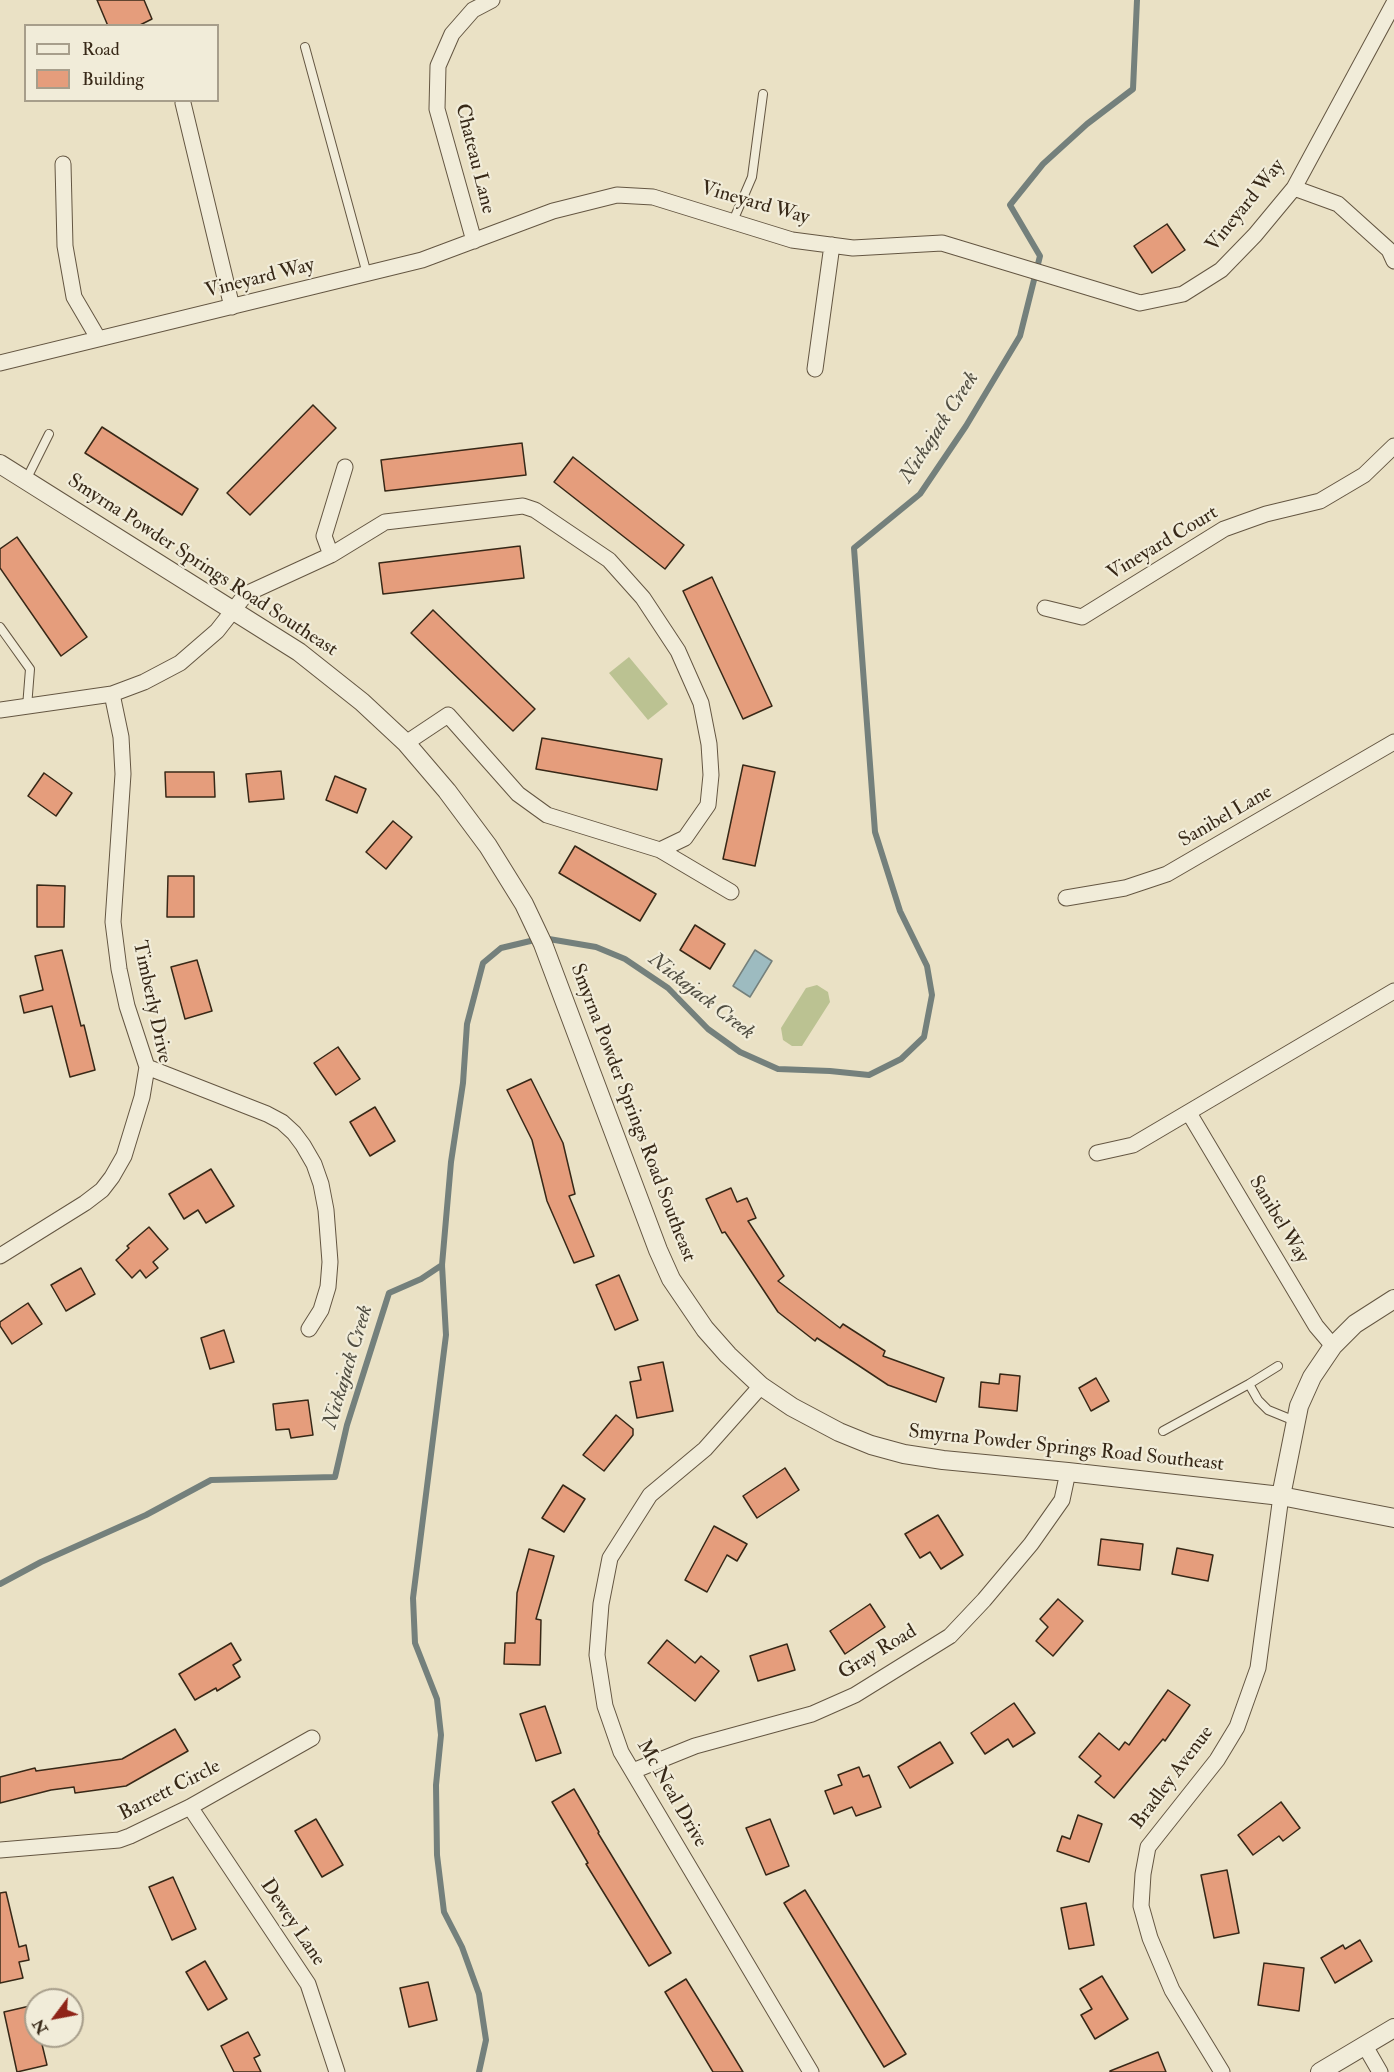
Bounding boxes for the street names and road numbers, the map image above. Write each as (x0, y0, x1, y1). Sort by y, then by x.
street label: Chateau Lane (449, 102, 499, 216)
street label: Vineyard Way (1201, 155, 1291, 257)
street label: Vineyard Way (698, 177, 812, 231)
street label: Vineyard Way (203, 254, 317, 304)
street label: Smyrna Powder Springs Road Southeast (63, 470, 341, 662)
street label: Vineyard Court (1103, 502, 1223, 586)
street label: Sanibel Lane (1175, 781, 1277, 853)
street label: Timberly Drive (126, 939, 176, 1065)
street label: Smyrna Powder Springs Road Southeast (564, 961, 700, 1265)
street label: Sanibel Way (1243, 1172, 1313, 1268)
street label: Smyrna Powder Springs Road Southeast (907, 1420, 1225, 1478)
street label: Gray Road (834, 1620, 922, 1686)
street label: Bradley Avenue (1126, 1722, 1220, 1834)
street label: Mc Neal Drive (630, 1736, 712, 1852)
street label: Barrett Circle (115, 1755, 225, 1827)
street label: Dewey Lane (254, 1875, 330, 1971)

